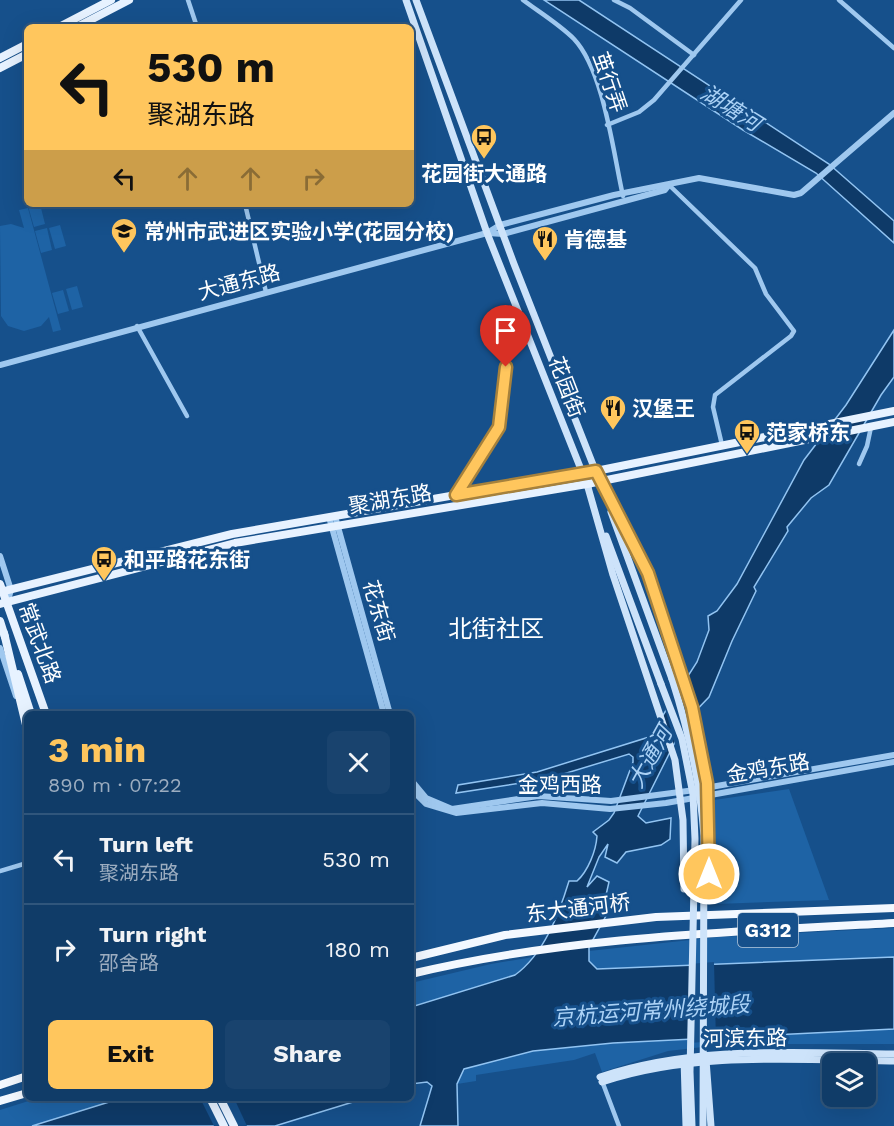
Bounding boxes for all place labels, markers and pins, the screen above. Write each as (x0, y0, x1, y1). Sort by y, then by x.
bus stop icon: 花园街大通路 (469, 122, 499, 160)
place label: 花园街大通路 (421, 161, 547, 186)
school or university icon: 常州市武进区实验小学(花园分校) (109, 216, 139, 254)
place label: 常州市武进区实验小学(花园分校) (144, 219, 454, 244)
restaurant icon: 肯德基 (530, 224, 560, 262)
place label: 肯德基 (564, 227, 627, 252)
pin (480, 305, 531, 367)
restaurant icon: 汉堡王 (598, 393, 628, 431)
place label: 汉堡王 (632, 396, 695, 421)
bus stop icon: 范家桥东 (732, 417, 762, 455)
place label: 范家桥东 (766, 420, 850, 445)
bus stop icon: 和平路花东街 (89, 544, 119, 582)
place label: 和平路花东街 (124, 547, 250, 572)

